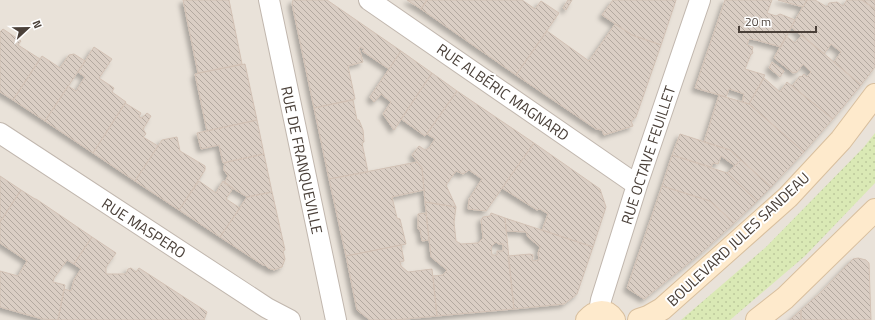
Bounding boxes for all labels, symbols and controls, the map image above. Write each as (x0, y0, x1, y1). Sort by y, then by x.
north arrow (8, 8, 48, 48)
scale bar (739, 8, 816, 34)
text: 20 m (745, 12, 771, 31)
text: N (28, 18, 46, 31)
street label: RUE ALBÉRIC MAGNARD (432, 38, 574, 146)
street label: RUE OCTAVE FEUILLET (615, 83, 681, 227)
street label: RUE DE FRANQUEVILLE (275, 84, 329, 236)
street label: BOULEVARD JULES SANDEAU (661, 166, 815, 312)
street label: RUE MASPERO (97, 192, 191, 264)

